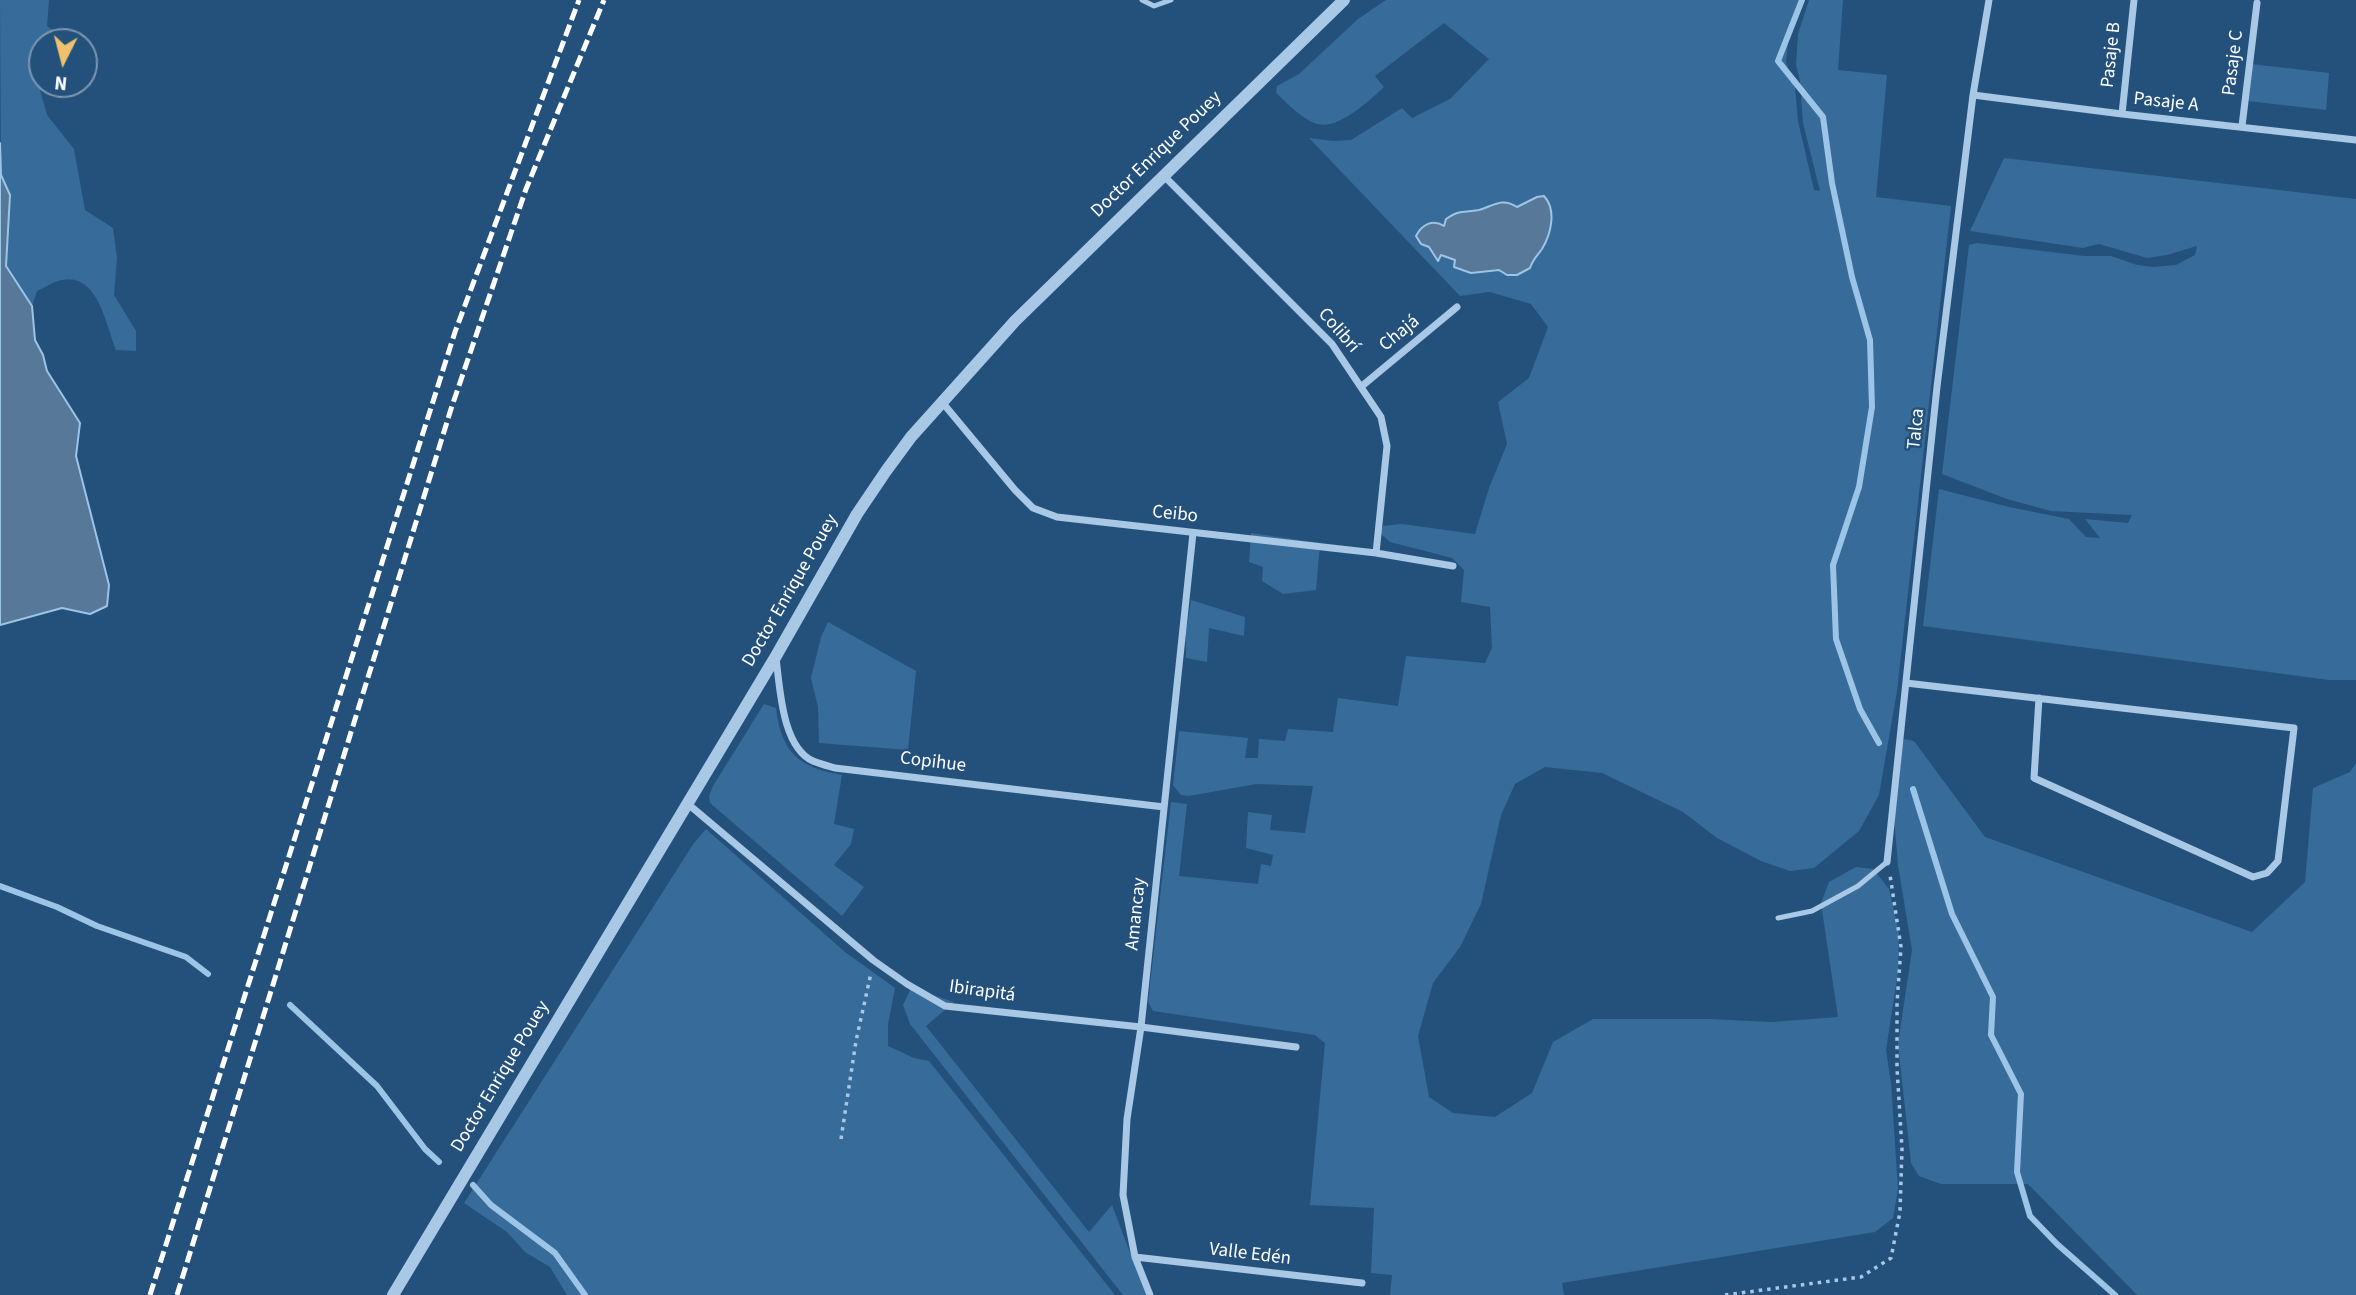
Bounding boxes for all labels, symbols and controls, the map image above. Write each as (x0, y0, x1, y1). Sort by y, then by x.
street label: Pasaje B (2097, 21, 2127, 89)
north arrow (28, 28, 98, 98)
street label: Pasaje C (2219, 29, 2249, 97)
text: N (53, 68, 69, 96)
street label: Doctor Enrique Pouey (1087, 87, 1227, 223)
street label: Pasaje A (2132, 88, 2200, 118)
street label: Colibrí (1312, 304, 1364, 358)
street label: Chajá (1375, 311, 1425, 357)
street label: Talca (1904, 407, 1930, 451)
street label: Ceibo (1151, 501, 1199, 529)
street label: Doctor Enrique Pouey (738, 511, 844, 671)
street label: Copihue (899, 748, 967, 778)
street label: Amancay (1122, 877, 1152, 951)
street label: Ibirapitá (947, 976, 1017, 1008)
street label: Doctor Enrique Pouey (447, 997, 555, 1157)
street label: Valle Edén (1208, 1239, 1292, 1271)

